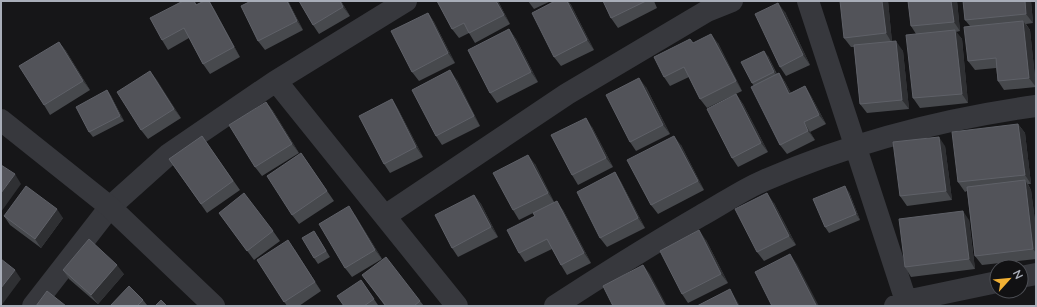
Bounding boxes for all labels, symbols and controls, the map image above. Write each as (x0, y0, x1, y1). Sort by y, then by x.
north arrow (989, 259, 1029, 299)
text: N (1011, 268, 1026, 281)

